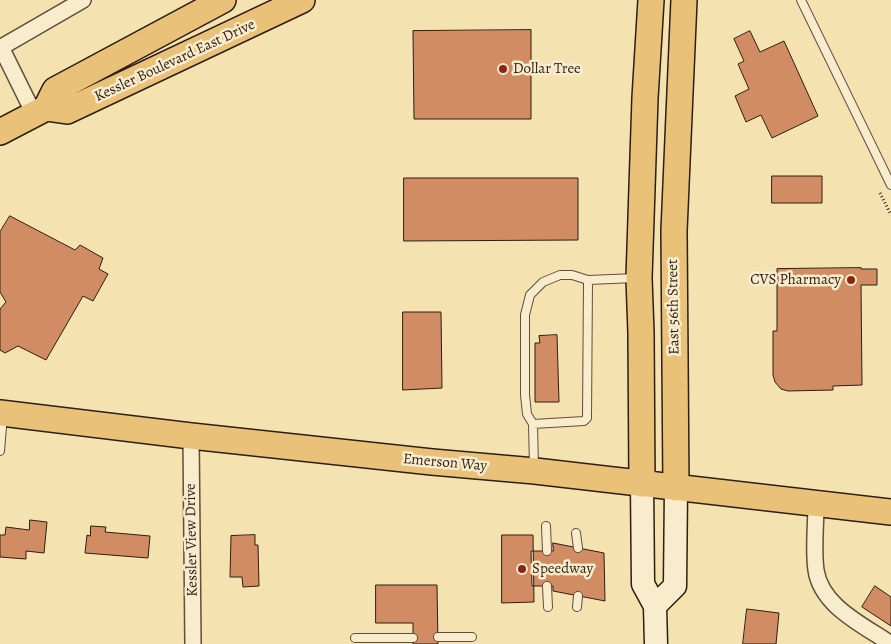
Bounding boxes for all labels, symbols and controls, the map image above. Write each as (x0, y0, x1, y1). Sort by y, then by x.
street label: Kessler Boulevard East Drive (92, 16, 258, 106)
place label: Dollar Tree (513, 60, 581, 78)
marker: Dollar Tree (497, 63, 509, 75)
street label: East 56th Street (664, 259, 684, 355)
place label: CVS Pharmacy (750, 271, 841, 289)
marker: CVS Pharmacy (845, 274, 857, 286)
street label: Emerson Way (402, 450, 488, 476)
street label: Kessler View Drive (182, 483, 202, 597)
place label: Speedway (532, 560, 593, 578)
marker: Speedway (516, 563, 528, 575)

